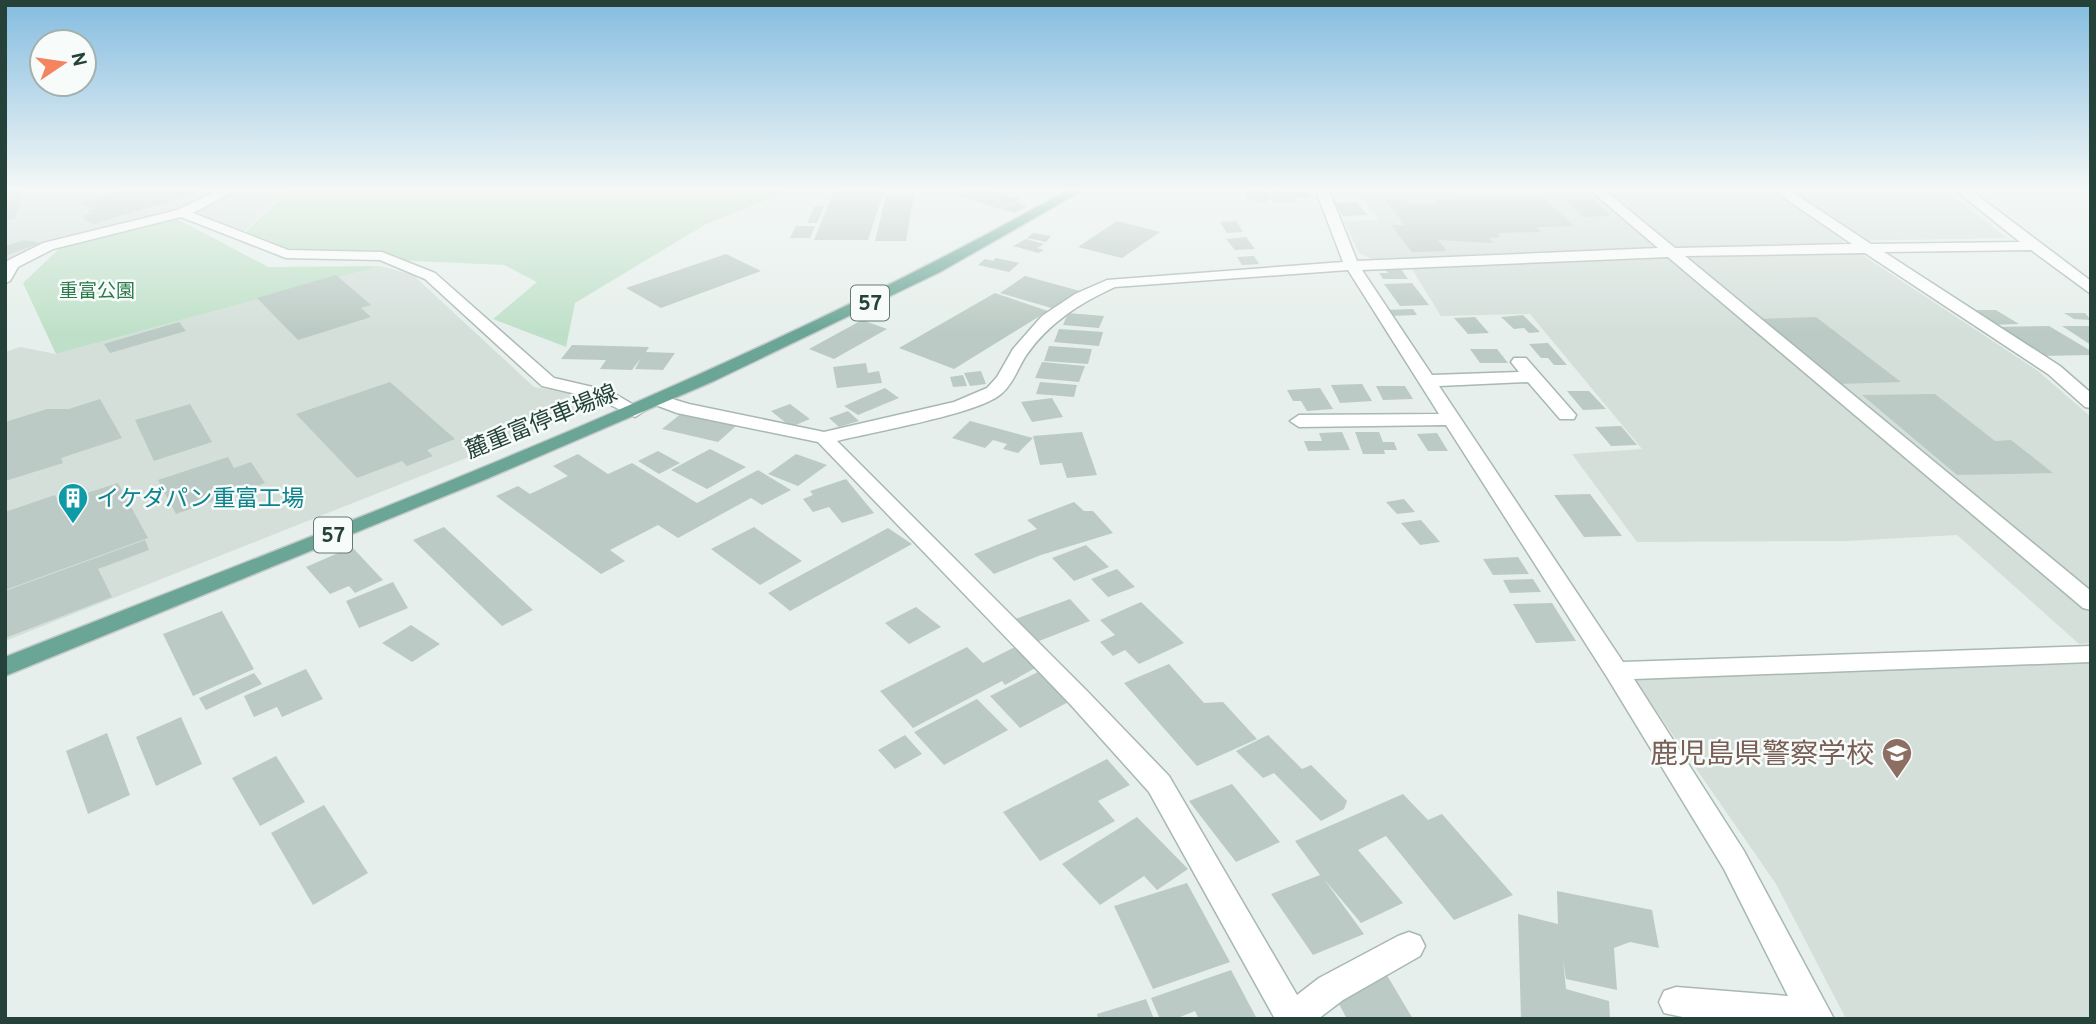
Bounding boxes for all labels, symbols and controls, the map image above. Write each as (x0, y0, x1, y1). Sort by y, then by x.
north arrow (28, 28, 98, 98)
text: N (64, 50, 91, 69)
park label: 重富公園 (59, 280, 135, 304)
road number: 57 (851, 286, 889, 320)
street label: 麓重富停車場線 (462, 380, 622, 467)
building icon: イケダパン重富工場 (56, 481, 90, 525)
place label: イケダパン重富工場 (96, 486, 304, 515)
road number: 57 (314, 518, 352, 552)
school or university icon: 鹿児島県警察学校 (1880, 736, 1914, 780)
place label: 鹿児島県警察学校 (1650, 738, 1874, 774)

